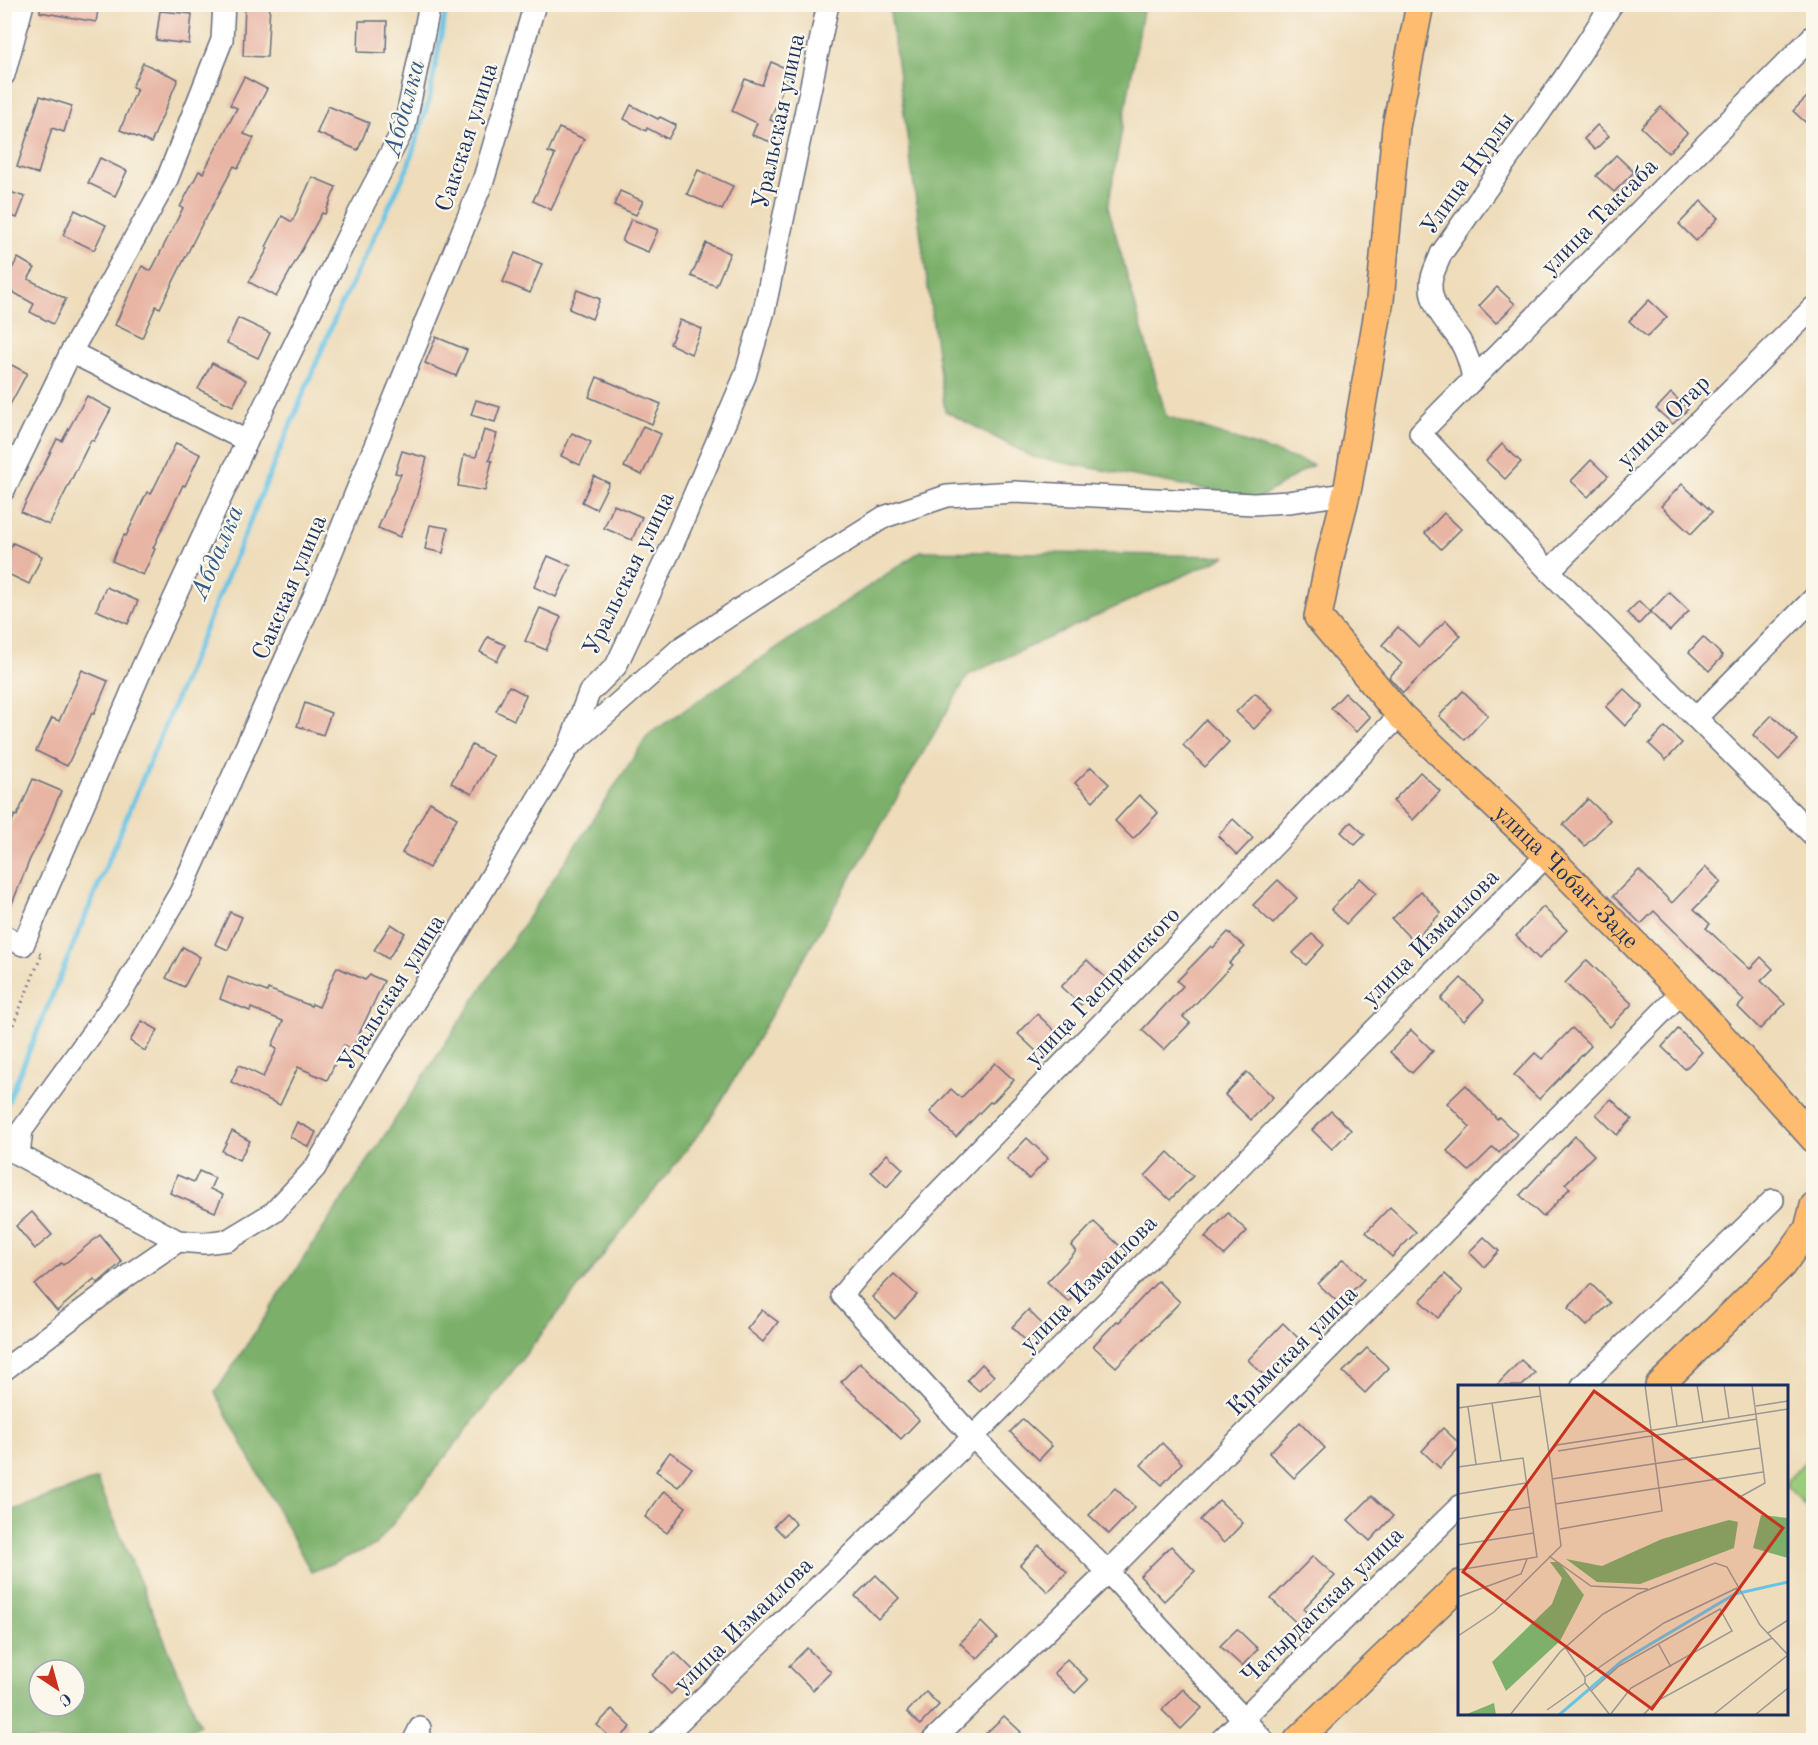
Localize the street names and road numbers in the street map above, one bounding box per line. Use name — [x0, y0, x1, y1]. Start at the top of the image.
street label: Уральская улица — [750, 31, 810, 211]
street label: Сакская улица — [433, 60, 503, 215]
street label: Улица Нурлы — [1418, 108, 1520, 240]
street label: улица Таксаба — [1537, 154, 1663, 280]
street label: улица Отар — [1613, 371, 1716, 474]
street label: Уральская улица — [580, 488, 680, 660]
street label: Сакская улица — [250, 512, 332, 664]
street label: улица Чобан-Заде — [1488, 801, 1642, 954]
street label: улица Измаилова — [1358, 865, 1505, 1012]
street label: улица Гаспринского — [1021, 903, 1186, 1072]
street label: Уральская улица — [335, 911, 450, 1075]
street label: улица Измаилова — [1016, 1211, 1163, 1358]
street label: Крымская улица — [1224, 1282, 1363, 1421]
street label: Чатырдагская улица — [1238, 1523, 1409, 1690]
street label: улица Измаилова — [670, 1553, 819, 1698]

